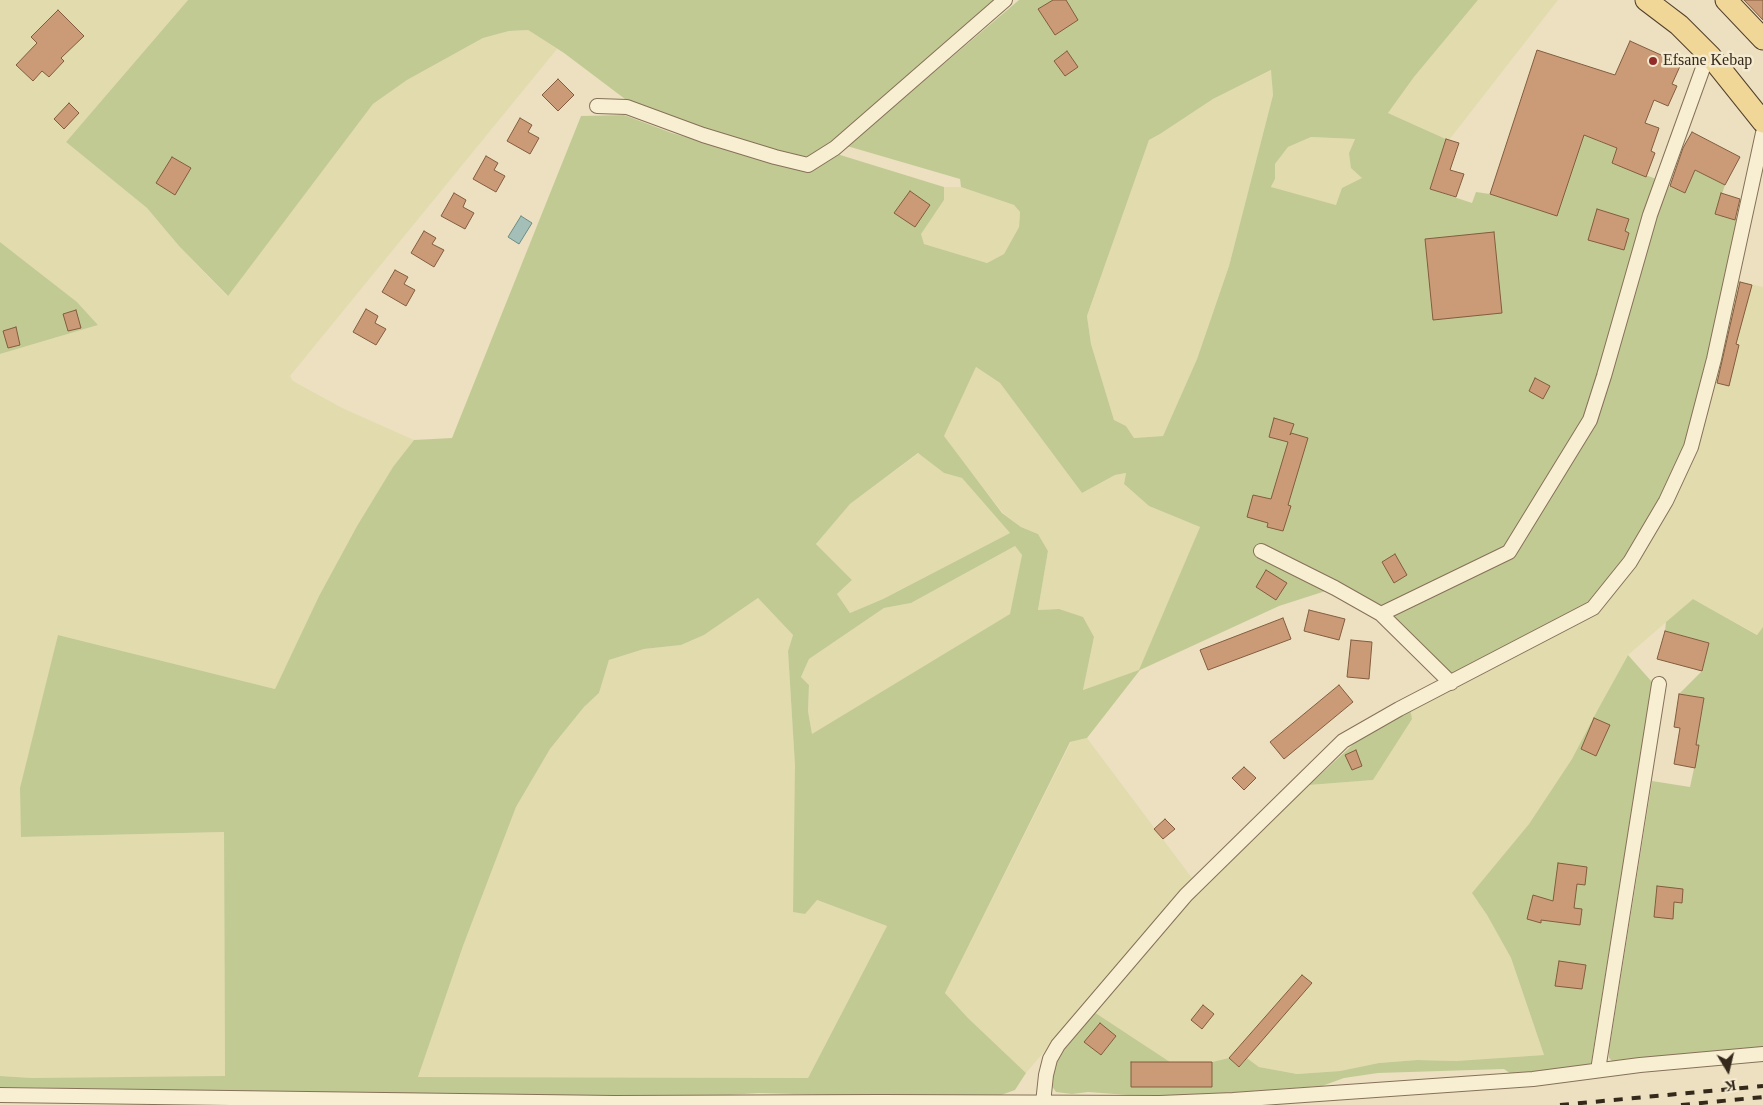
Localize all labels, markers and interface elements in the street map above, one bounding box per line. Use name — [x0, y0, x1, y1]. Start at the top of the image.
place label: Efsane Kebap — [1663, 51, 1752, 71]
marker: Efsane Kebap — [1647, 55, 1659, 67]
north arrow — [1703, 1045, 1753, 1095]
text: K — [1724, 1077, 1737, 1094]

